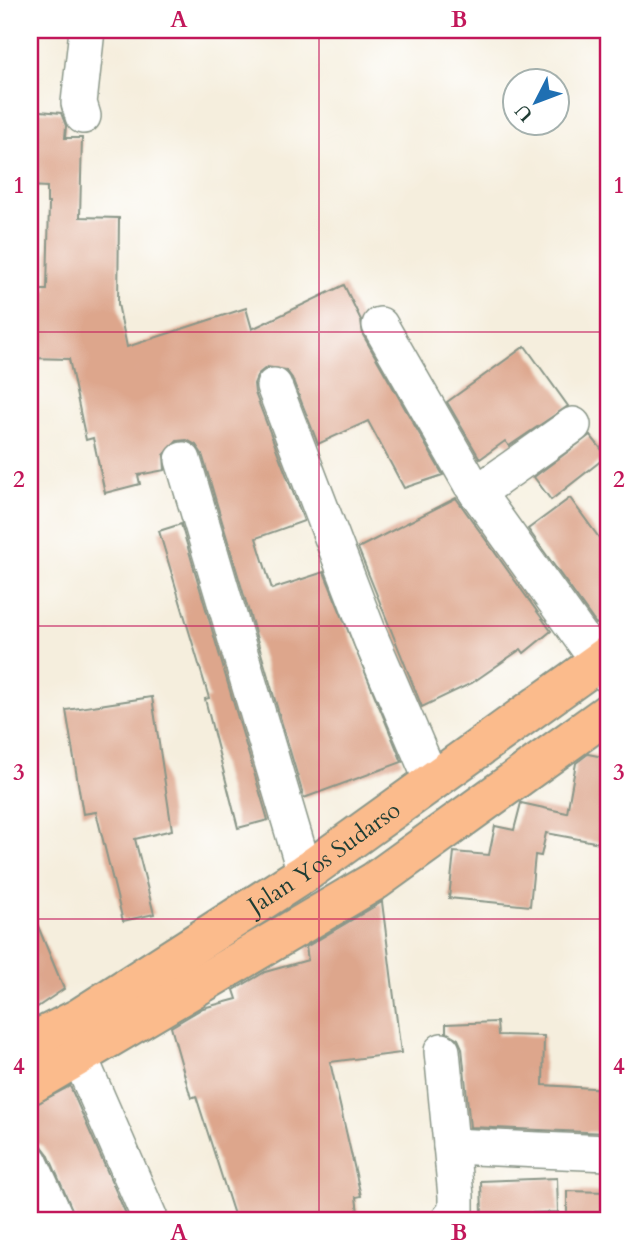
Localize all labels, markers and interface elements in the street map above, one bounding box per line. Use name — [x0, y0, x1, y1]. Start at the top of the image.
text: A — [170, 4, 188, 35]
text: B — [451, 4, 467, 35]
north arrow — [502, 66, 572, 136]
text: U — [509, 98, 539, 127]
text: 1 — [13, 170, 25, 201]
text: 1 — [613, 170, 625, 201]
text: 2 — [13, 464, 25, 495]
text: 2 — [613, 464, 625, 495]
text: 3 — [13, 757, 25, 788]
text: 3 — [613, 757, 625, 788]
street label: Jalan Yos Sudarso — [239, 794, 407, 924]
text: 4 — [13, 1051, 25, 1082]
text: 4 — [613, 1051, 625, 1082]
text: A — [170, 1217, 188, 1248]
text: B — [451, 1217, 467, 1248]

